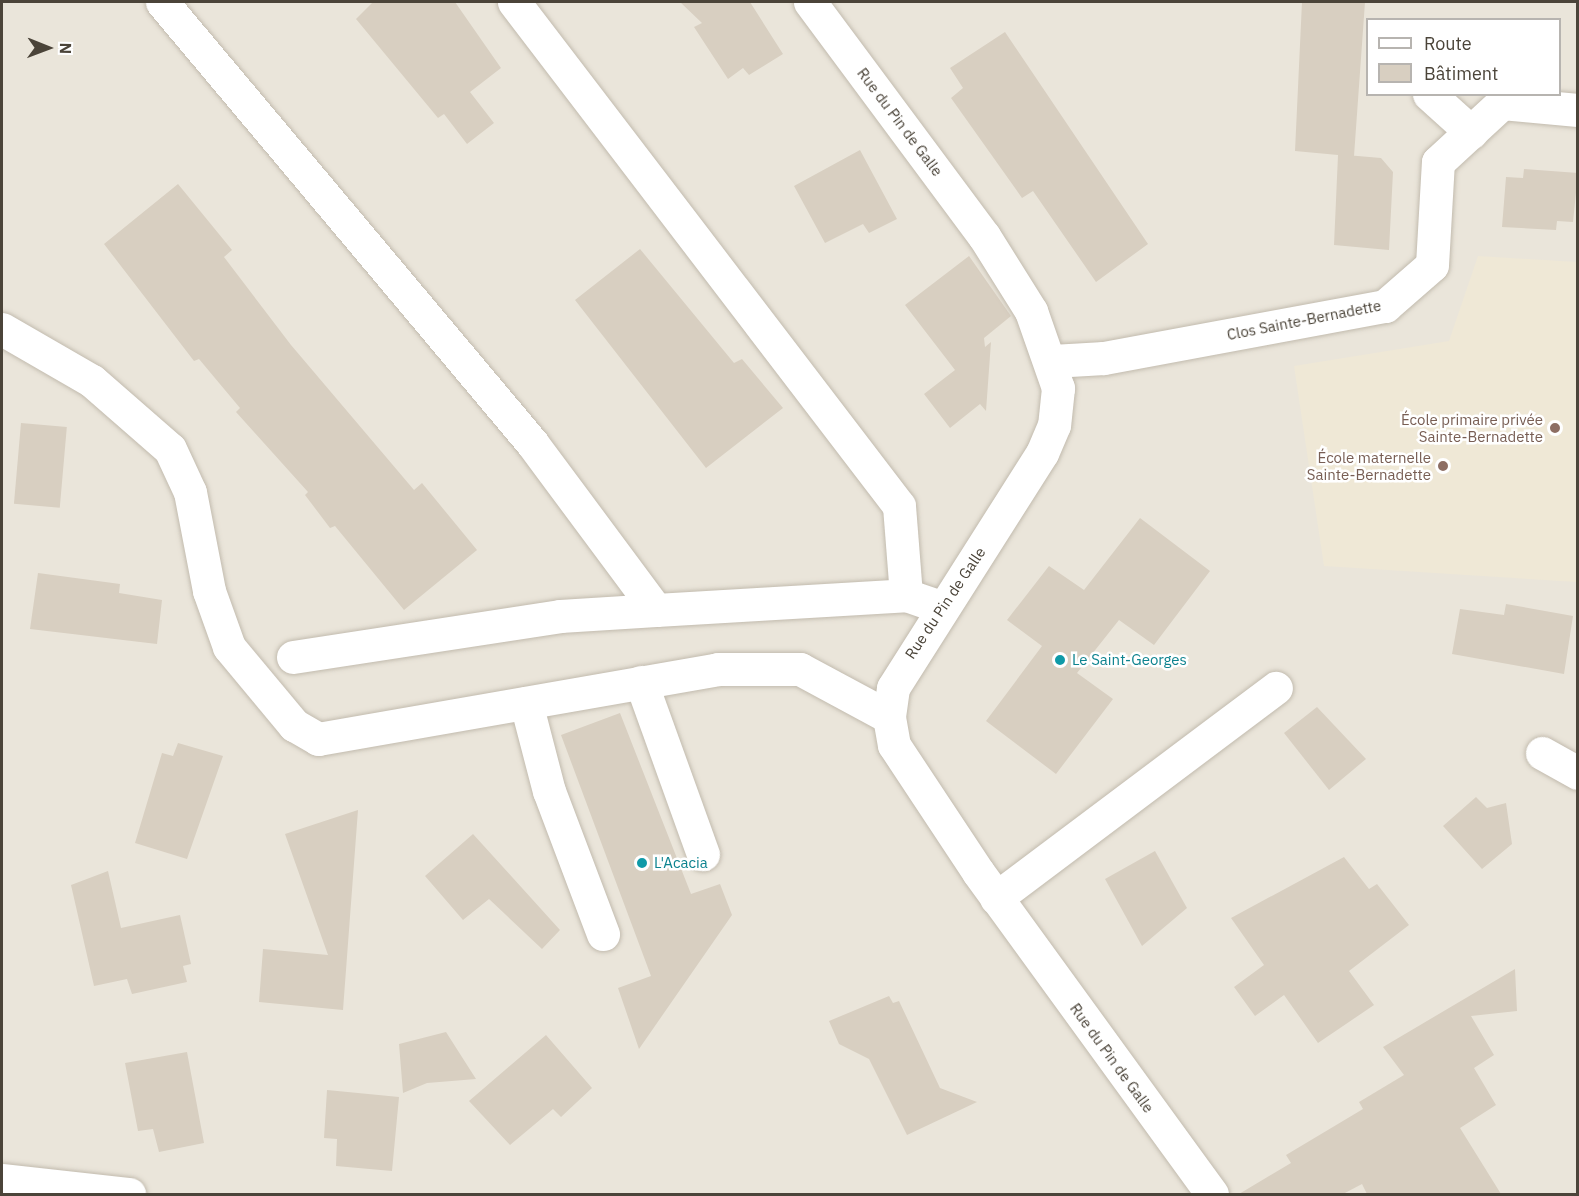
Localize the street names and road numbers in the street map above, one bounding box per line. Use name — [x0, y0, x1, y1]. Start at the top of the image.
street label: Rue du Pin de Galle — [853, 64, 947, 180]
street label: Clos Sainte-Bernadette — [1225, 296, 1383, 344]
street label: Rue du Pin de Galle — [901, 544, 989, 662]
street label: Rue du Pin de Galle — [1066, 1000, 1158, 1116]

